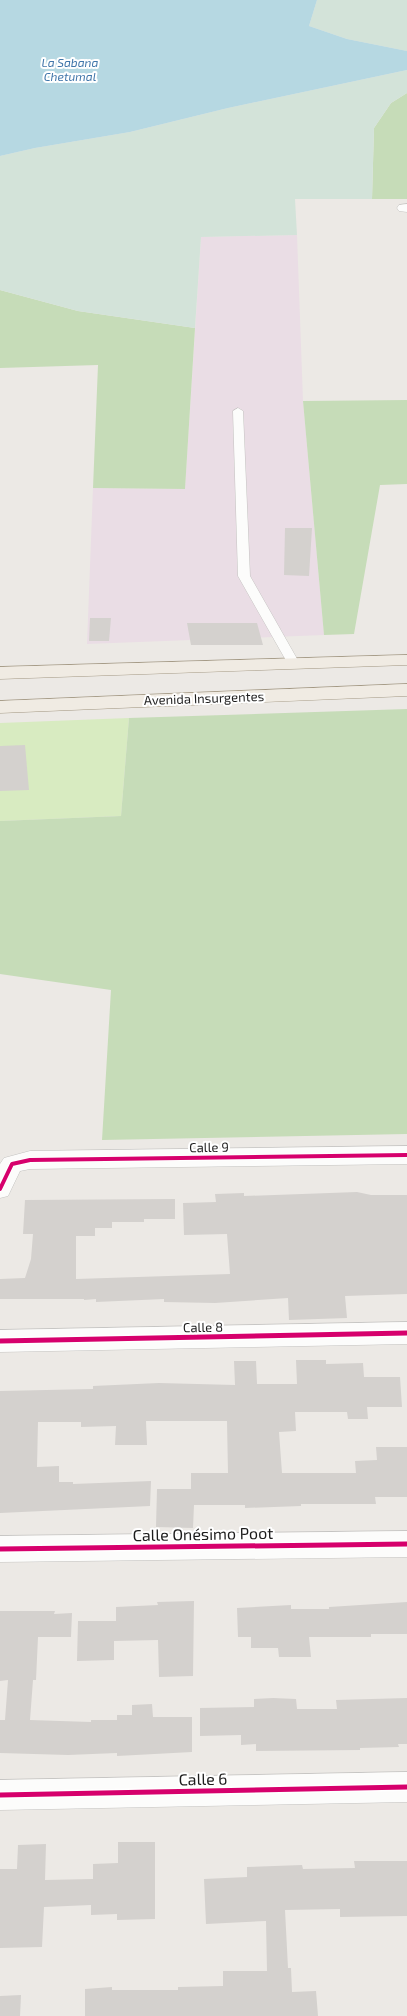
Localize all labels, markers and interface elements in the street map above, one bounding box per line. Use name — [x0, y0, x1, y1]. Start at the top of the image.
water label: La Sabana Chetumal — [42, 55, 99, 83]
street label: Avenida Insurgentes — [144, 688, 264, 708]
street label: Calle 9 — [189, 1139, 229, 1155]
street label: Calle 8 — [183, 1319, 223, 1335]
street label: Calle Onésimo Poot — [133, 1523, 273, 1544]
street label: Calle 6 — [178, 1769, 228, 1788]

